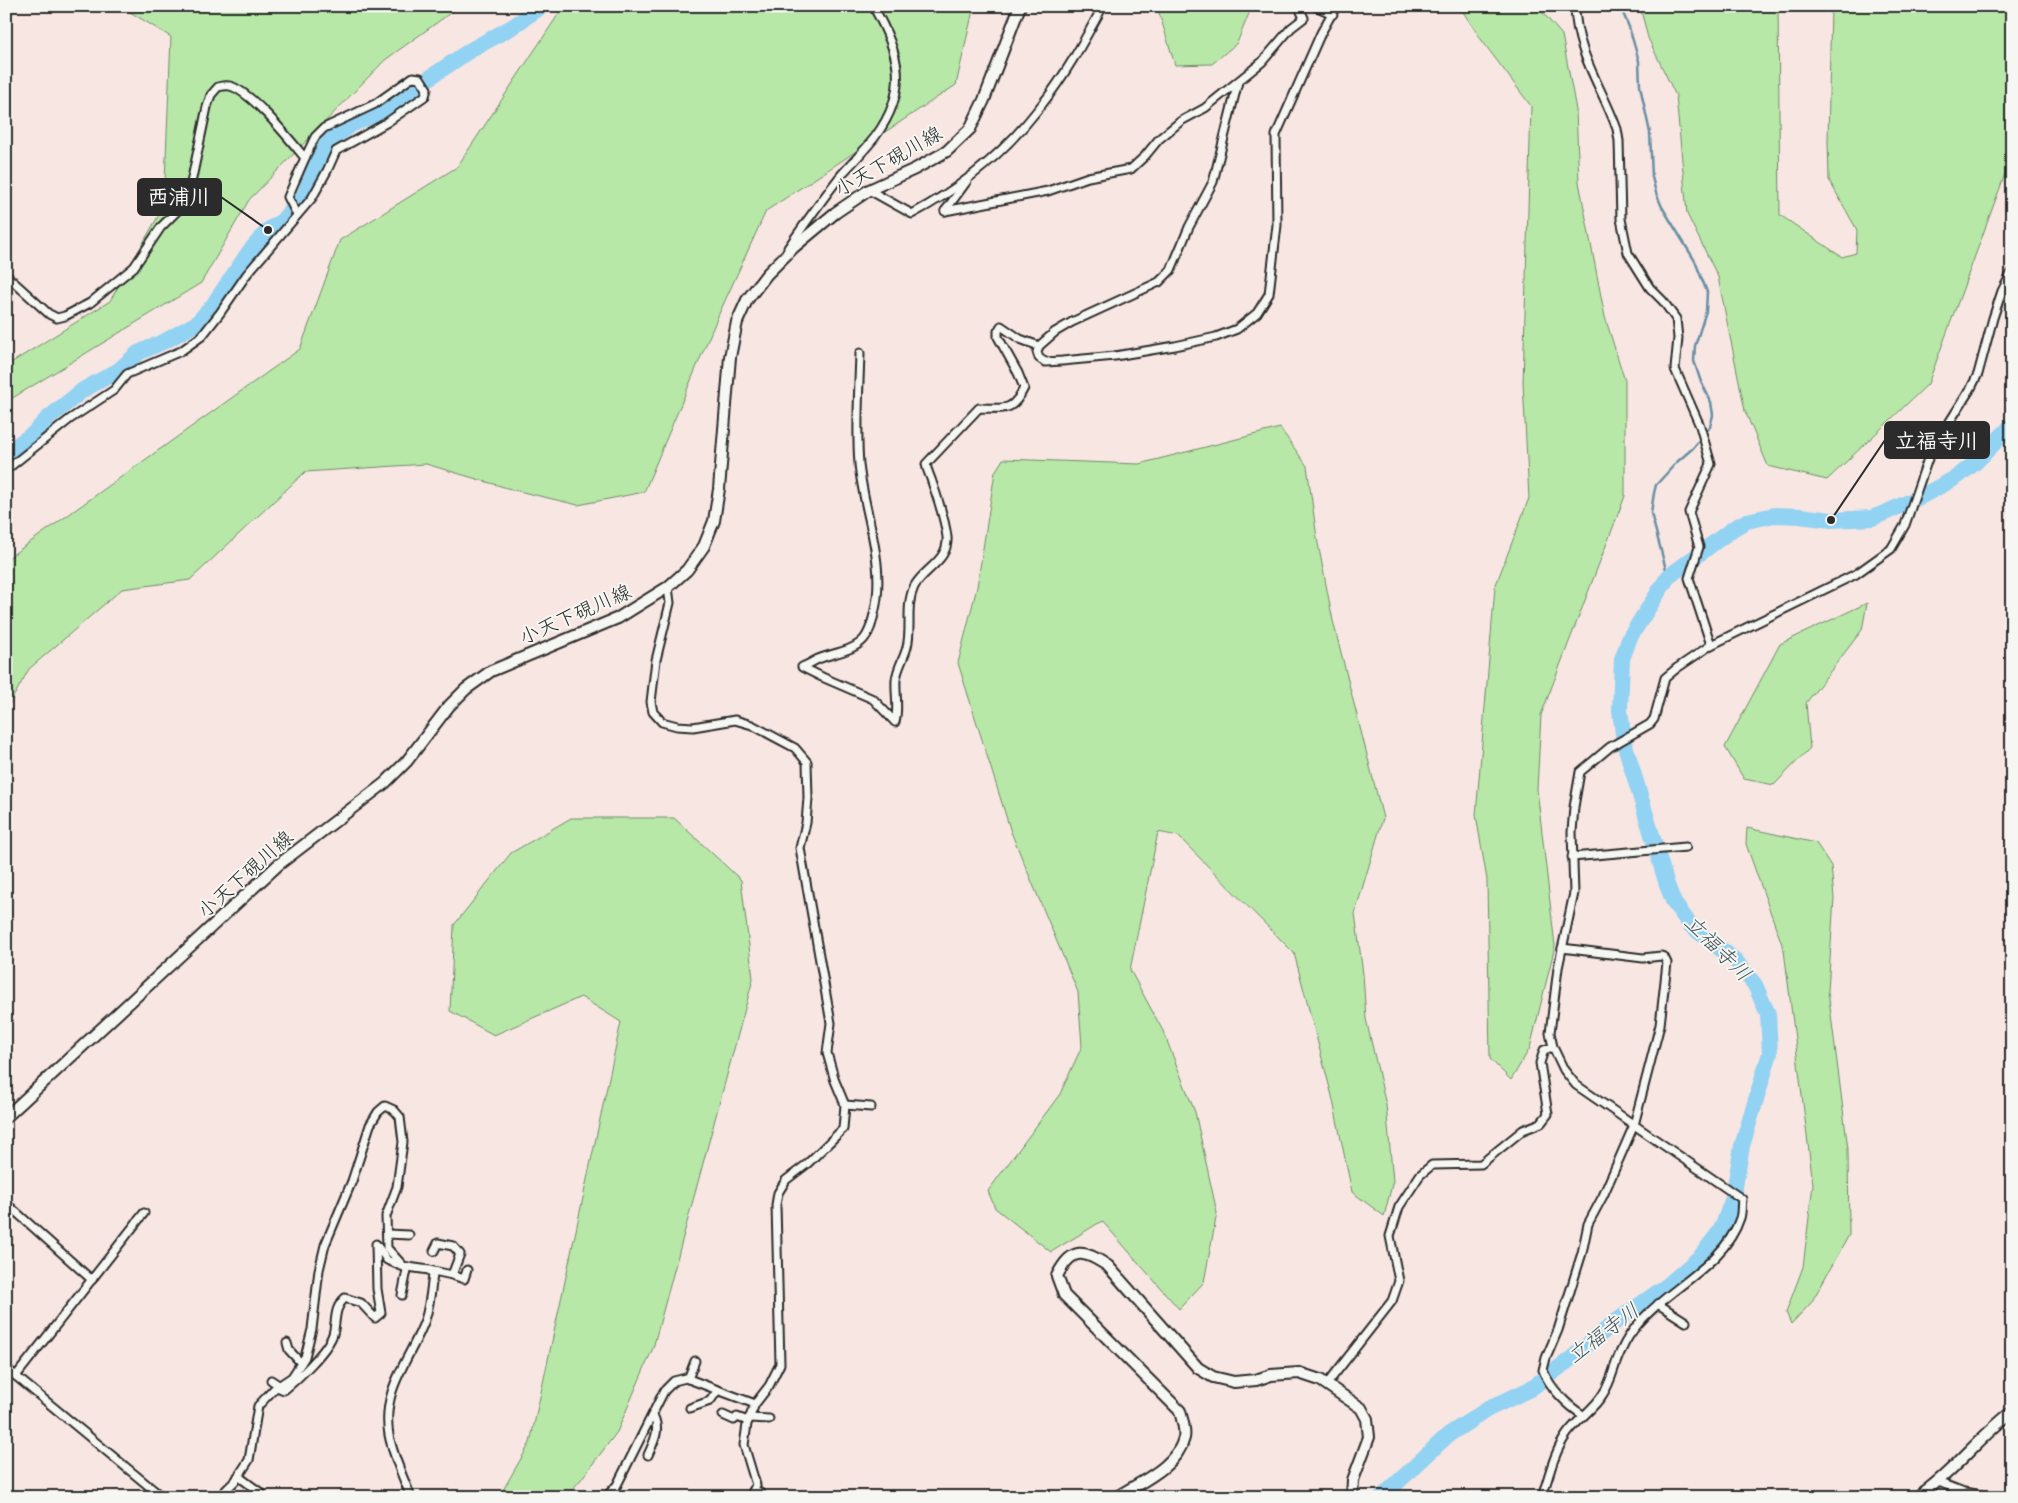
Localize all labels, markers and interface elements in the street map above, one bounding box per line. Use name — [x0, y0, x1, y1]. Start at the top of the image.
street label: 小天下硯川線 — [830, 121, 946, 202]
callout: 西浦川 — [138, 179, 221, 215]
text: 西浦川 — [148, 184, 211, 210]
callout: 立福寺川 — [1885, 422, 1989, 458]
text: 立福寺川 — [1895, 428, 1979, 454]
street label: 小天下硯川線 — [515, 579, 635, 650]
street label: 小天下硯川線 — [192, 825, 298, 924]
water label: 立福寺川 — [1679, 909, 1757, 987]
water label: 立福寺川 — [1562, 1297, 1644, 1369]

